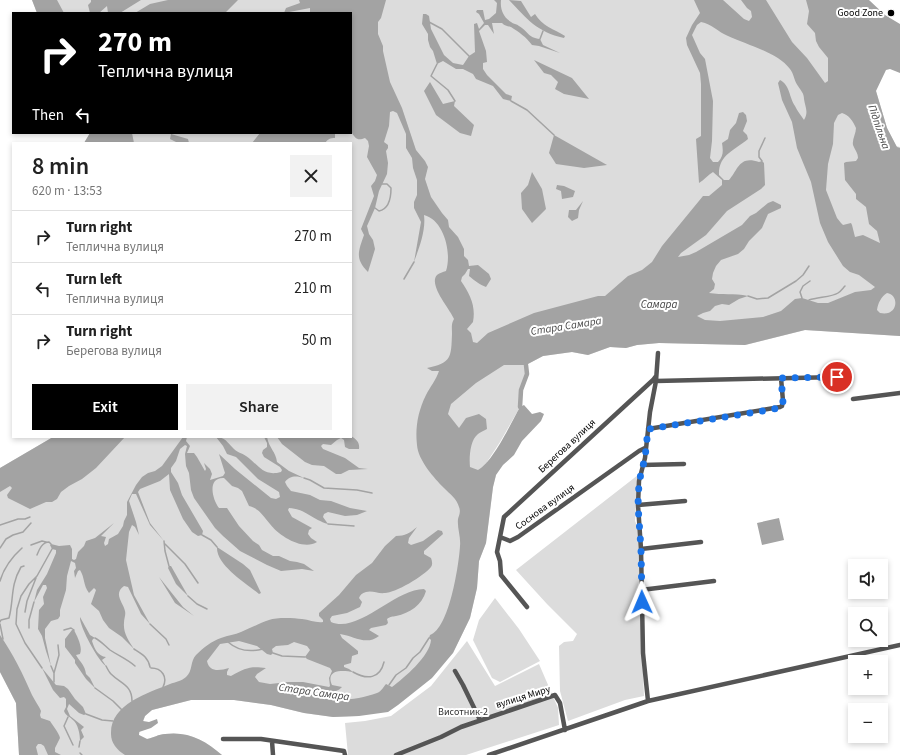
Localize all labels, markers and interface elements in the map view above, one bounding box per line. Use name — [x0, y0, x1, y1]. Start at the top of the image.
place label: Good Zone — [837, 6, 883, 20]
marker: Good Zone — [886, 8, 896, 18]
text: 270 m — [98, 22, 172, 62]
icon: right — [32, 28, 84, 80]
text: Теплична вулиця — [98, 59, 233, 84]
water label: Підпільна — [864, 103, 894, 151]
icon: left — [72, 104, 94, 126]
text: Then — [32, 105, 64, 126]
text: 8 min — [32, 149, 89, 184]
button: close — [290, 155, 332, 197]
text: 620 m · 13:53 — [32, 182, 102, 200]
text: Turn right — [66, 217, 132, 238]
icon: right — [32, 226, 54, 248]
text: 270 m — [294, 226, 332, 247]
text: Теплична вулиця — [66, 238, 164, 256]
text: Turn left — [66, 269, 122, 290]
icon: left — [32, 278, 54, 300]
text: 210 m — [294, 278, 332, 299]
text: Теплична вулиця — [66, 290, 164, 308]
water label: Самара — [641, 297, 677, 312]
water label: Стара Самара — [530, 313, 603, 339]
text: Turn right — [66, 321, 132, 342]
icon: right — [32, 330, 54, 352]
text: 50 m — [302, 330, 332, 351]
text: Берегова вулиця — [66, 342, 162, 360]
pin — [820, 360, 854, 394]
icon: arrive — [826, 366, 848, 388]
button: Exit — [32, 384, 178, 430]
button: Share — [186, 384, 332, 430]
street label: Берегова вулиця — [535, 416, 599, 476]
street label: Соснова вулиця — [512, 481, 578, 533]
map controls — [848, 559, 888, 743]
button: sound — [848, 559, 888, 599]
position arrow — [621, 581, 663, 623]
button: search — [848, 607, 888, 647]
button: + — [848, 655, 888, 695]
water label: Стара Самара — [278, 680, 351, 704]
street label: вулиця Миру — [494, 682, 552, 712]
button: − — [848, 703, 888, 743]
park label: Висотник-2 — [438, 705, 488, 719]

